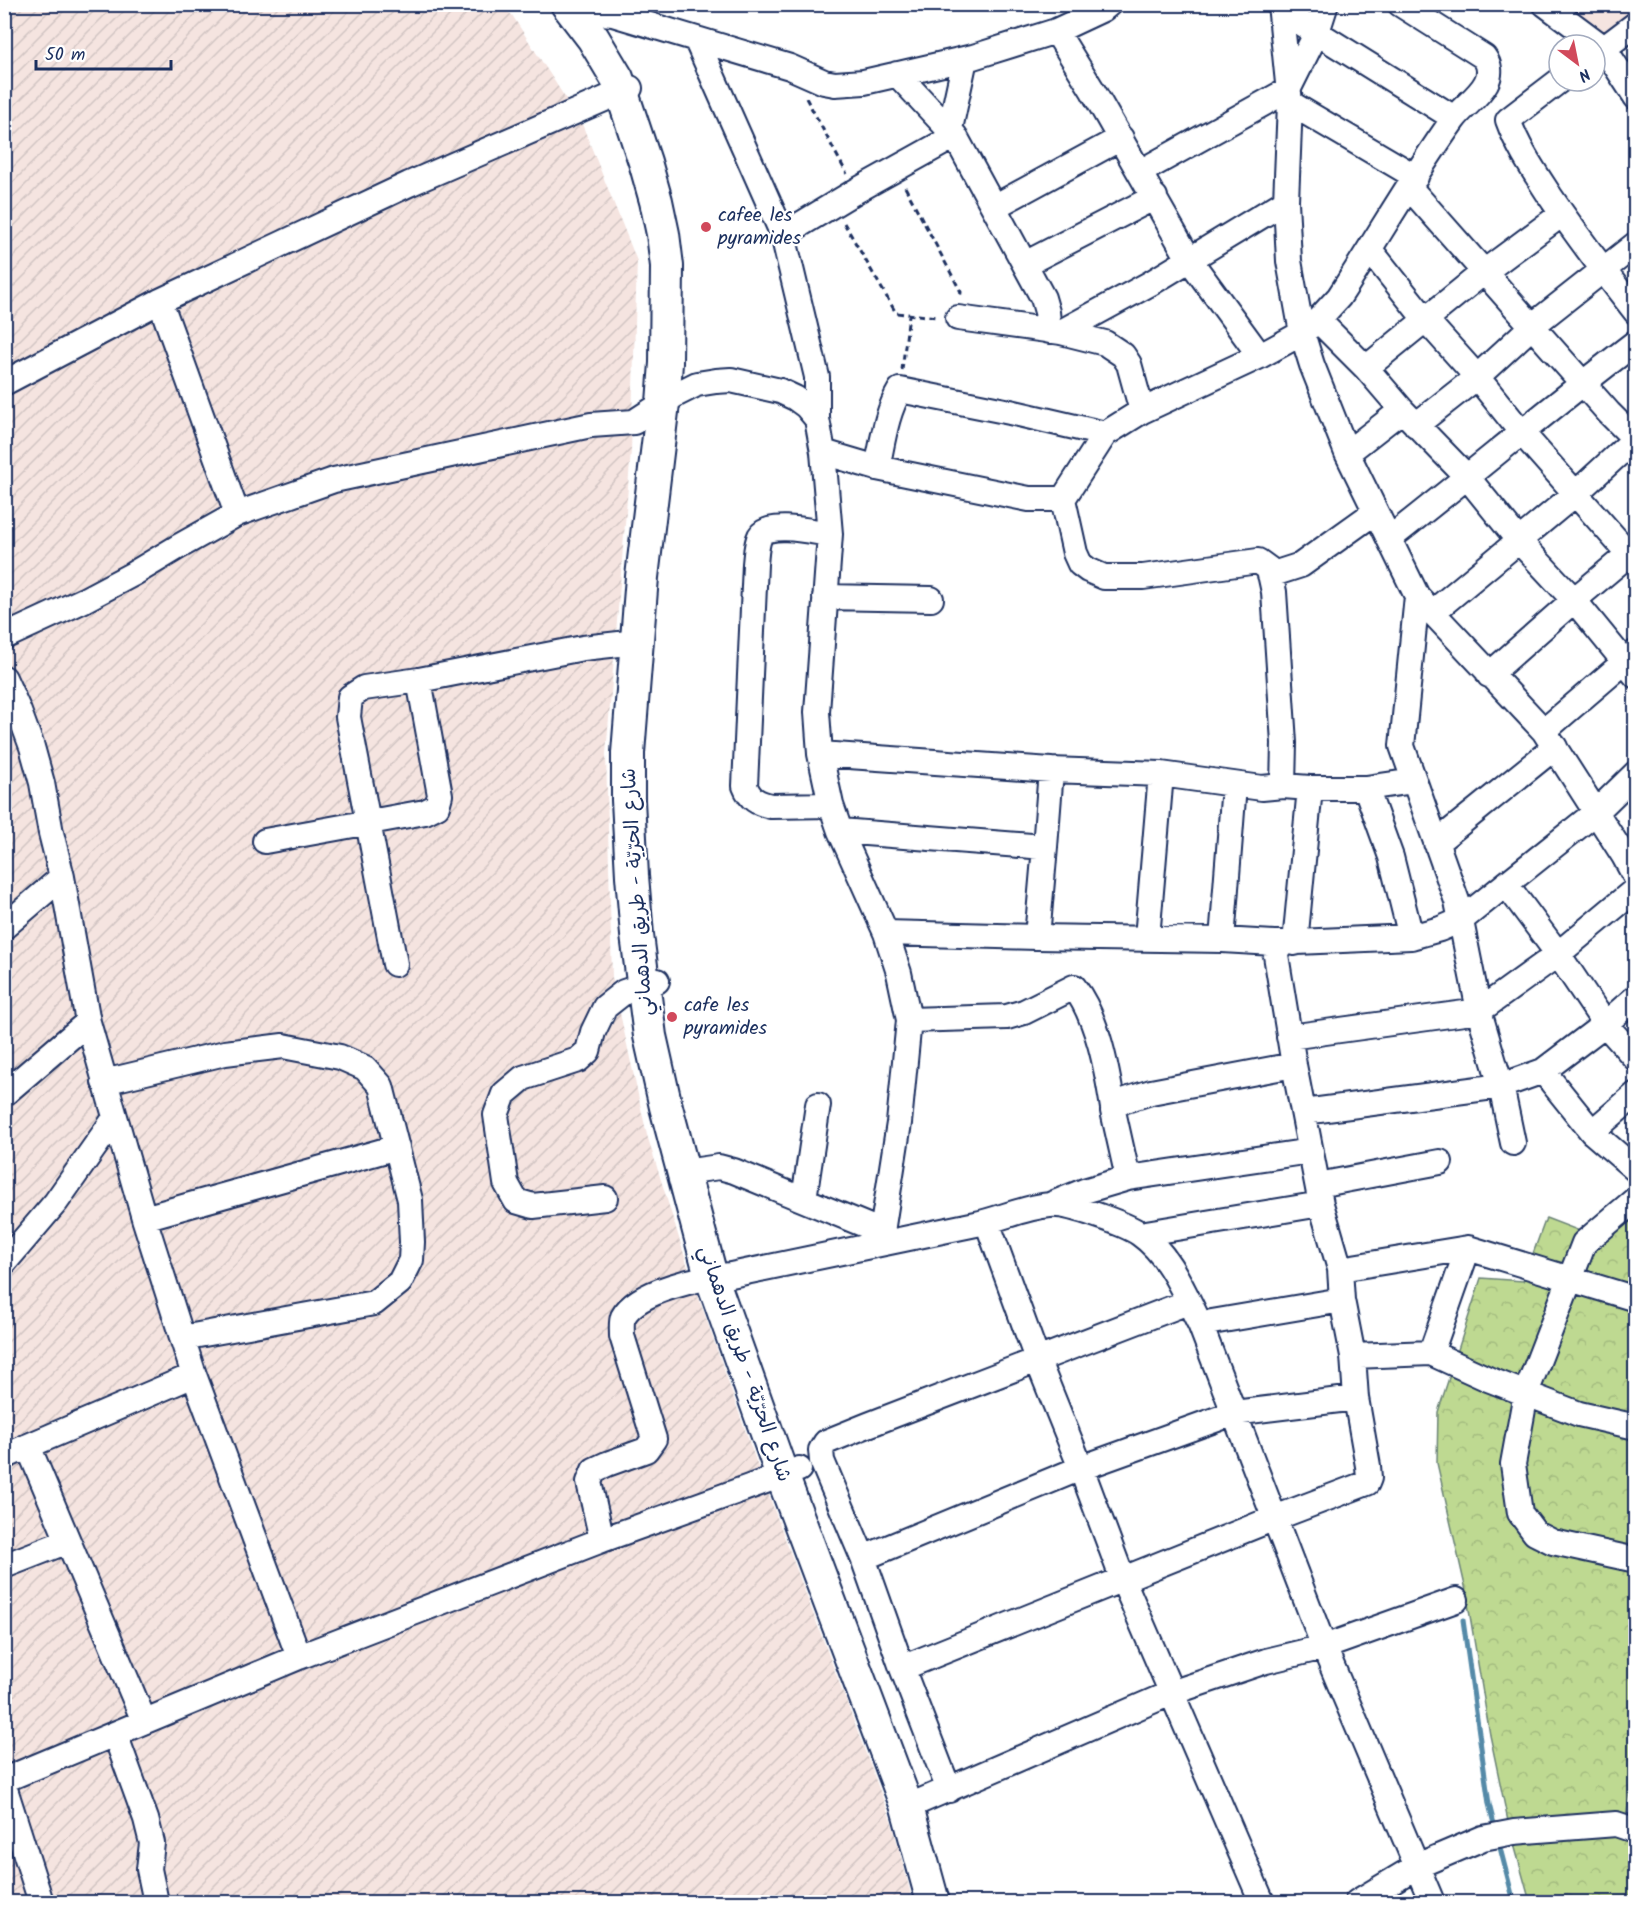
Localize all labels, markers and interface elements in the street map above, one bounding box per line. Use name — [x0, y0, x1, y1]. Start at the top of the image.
scale bar — [36, 33, 171, 71]
north arrow — [1547, 33, 1607, 93]
text: 50 m — [45, 41, 85, 70]
text: N — [1573, 61, 1595, 88]
place label: cafee les pyramides — [717, 200, 802, 255]
marker: cafee les pyramides — [699, 220, 713, 234]
street label: شارع الحرّيّة - طريق الدهماني — [613, 767, 663, 1017]
place label: cafe les pyramides — [683, 990, 768, 1045]
marker: cafe les pyramides — [665, 1010, 679, 1024]
street label: شارع الحرّيّة - طريق الدهماني — [688, 1241, 800, 1487]

